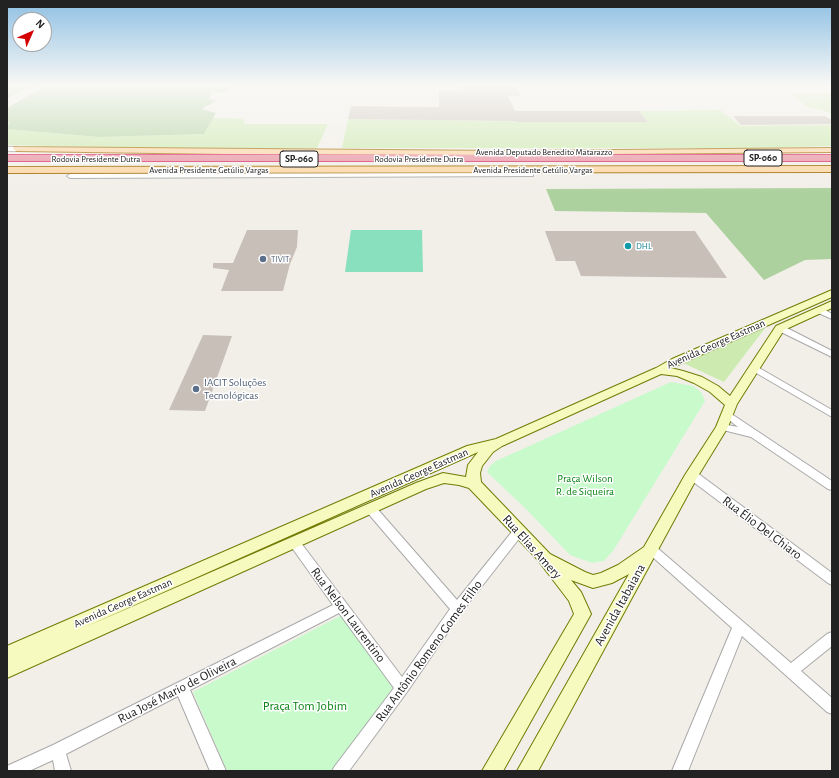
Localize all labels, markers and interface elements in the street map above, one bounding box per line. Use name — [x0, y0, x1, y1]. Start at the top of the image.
north arrow — [12, 12, 52, 52]
text: N — [34, 17, 47, 30]
street label: Avenida Deputado Benedito Matarazzo — [476, 147, 612, 157]
road number: SP-060 — [744, 150, 782, 166]
road number: SP-060 — [280, 151, 318, 167]
street label: Rodovia Presidente Dutra — [52, 154, 140, 164]
street label: Rodovia Presidente Dutra — [375, 154, 463, 164]
street label: Avenida Presidente Getúlio Vargas — [149, 165, 269, 175]
street label: Avenida Presidente Getúlio Vargas — [473, 165, 593, 175]
marker: DHL — [623, 241, 633, 251]
place label: DHL — [636, 241, 652, 251]
marker: TIVIT — [258, 254, 268, 264]
place label: TIVIT — [271, 254, 289, 264]
street label: Avenida George Eastman — [665, 316, 767, 372]
place label: IACIT Soluções Tecnológicas — [204, 376, 266, 402]
marker: IACIT Soluções Tecnológicas — [191, 384, 201, 394]
street label: Avenida George Eastman — [368, 445, 470, 501]
park label: Praça Wilson R. de Siqueira — [556, 472, 614, 498]
street label: Rua Élio Del Chiaro — [719, 493, 805, 563]
street label: Rua Elias Amery — [499, 512, 565, 582]
street label: Avenida Itabaiana — [591, 561, 649, 649]
street label: Rua Nelson Laurentino — [307, 565, 389, 665]
street label: Avenida George Eastman — [72, 575, 174, 631]
street label: Rua Antônio Romeno Gomes Filho — [372, 577, 486, 725]
street label: Rua José Mario de Oliveira — [115, 653, 239, 727]
park label: Praça Tom Jobim — [263, 698, 347, 714]

